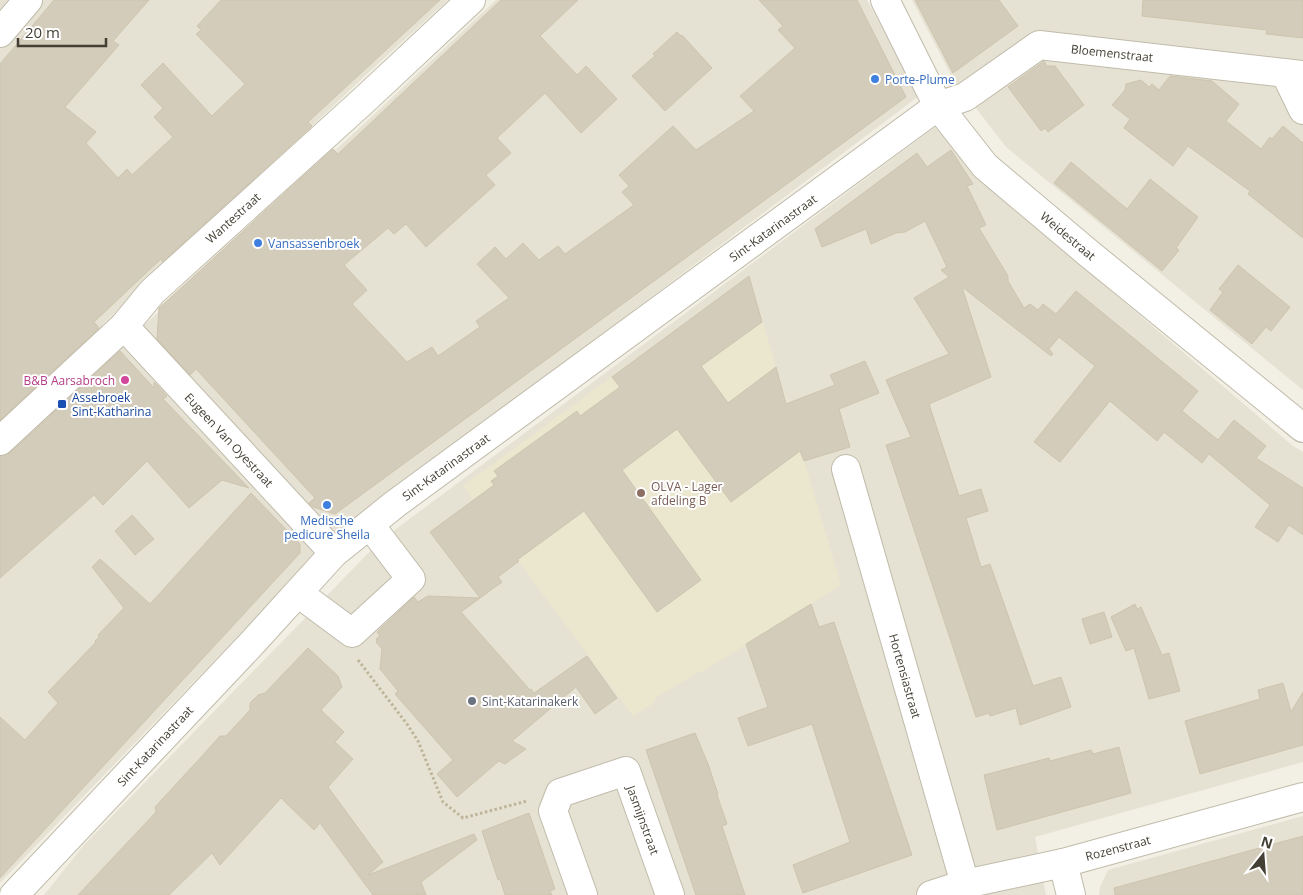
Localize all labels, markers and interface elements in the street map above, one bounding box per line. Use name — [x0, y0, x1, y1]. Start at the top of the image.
scale bar — [18, 15, 105, 47]
text: 20 m — [25, 22, 60, 42]
street label: Bloemenstraat — [1070, 40, 1154, 66]
place label: Porte-Plume — [885, 71, 955, 88]
marker: Porte-Plume — [869, 73, 881, 85]
street label: Wantestraat — [202, 189, 264, 247]
street label: Sint-Katarinastraat — [726, 190, 820, 266]
street label: Weidestraat — [1037, 208, 1099, 264]
place label: Vansassenbroek — [268, 235, 360, 252]
marker: Vansassenbroek — [252, 237, 264, 249]
place label: B&B Aarsabroch — [24, 372, 115, 389]
marker: B&B Aarsabroch — [119, 374, 131, 386]
place label: Assebroek Sint-Katharina — [72, 389, 151, 420]
street label: Eugeen Van Oyestraat — [181, 389, 277, 491]
marker: Assebroek Sint-Katharina — [56, 398, 68, 410]
street label: Sint-Katarinastraat — [399, 429, 493, 505]
place label: OLVA - Lager afdeling B — [651, 478, 723, 509]
marker: OLVA - Lager afdeling B — [635, 487, 647, 499]
marker: Medische pedicure Sheila — [321, 499, 333, 511]
place label: Medische pedicure Sheila — [284, 512, 370, 543]
street label: Hortensiastraat — [885, 632, 925, 720]
place label: Sint-Katarinakerk — [482, 693, 579, 710]
marker: Sint-Katarinakerk — [466, 695, 478, 707]
street label: Sint-Katarinastraat — [113, 702, 197, 790]
street label: Jasmijnstraat — [622, 782, 663, 857]
north arrow — [1238, 830, 1288, 880]
street label: Rozenstraat — [1084, 831, 1152, 865]
text: N — [1259, 831, 1275, 853]

